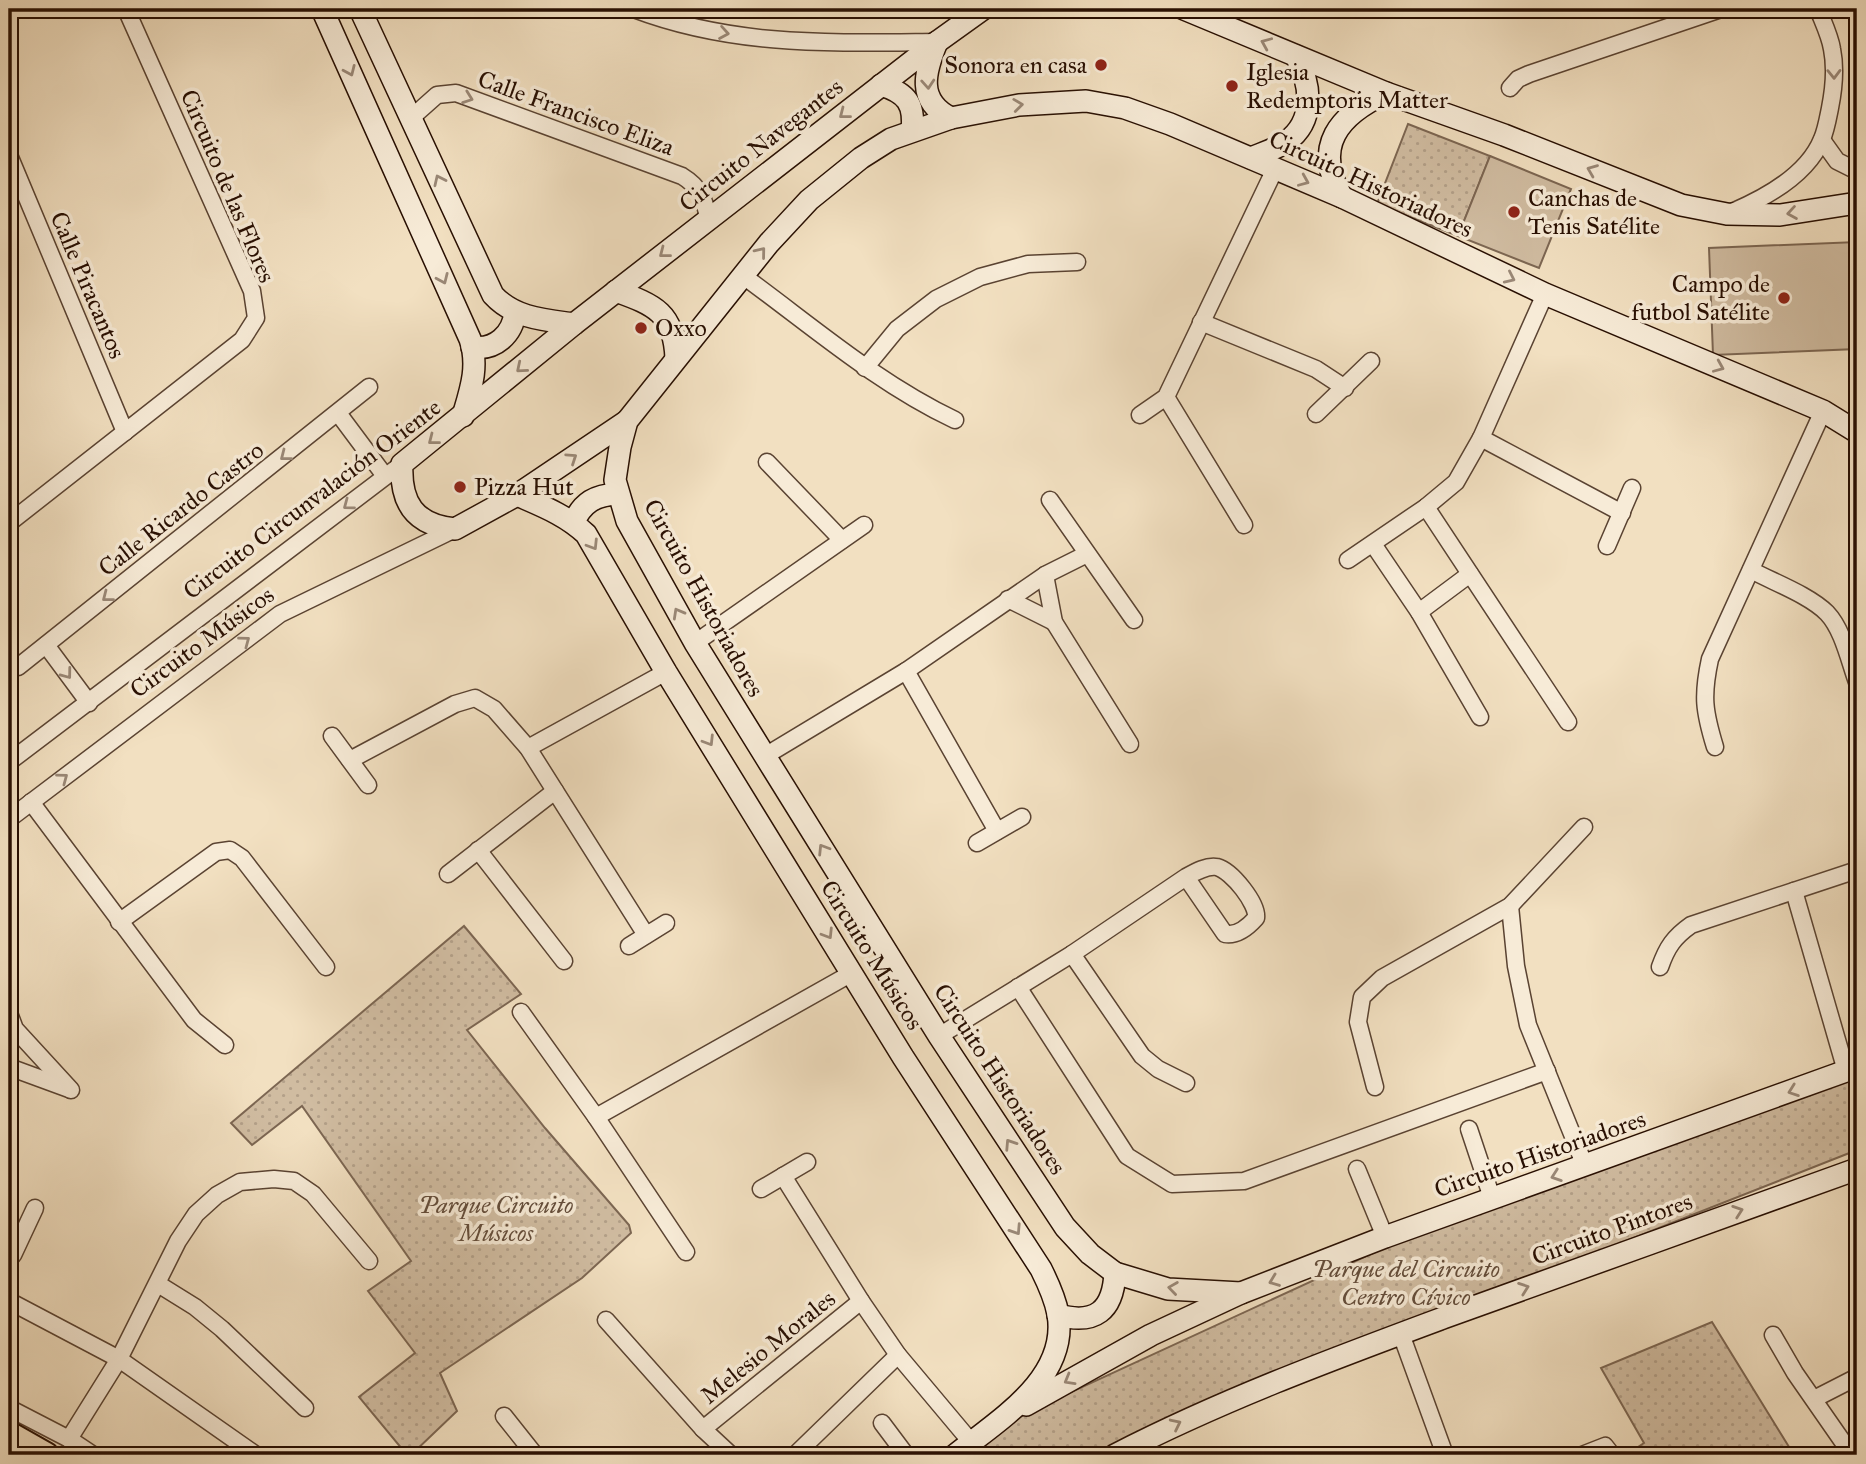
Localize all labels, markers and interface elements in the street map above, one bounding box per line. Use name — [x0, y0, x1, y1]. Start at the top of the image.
one-way arrow — [718, 25, 730, 40]
one-way arrow — [1261, 38, 1273, 52]
place label: Sonora en casa — [944, 50, 1088, 80]
marker: Sonora en casa — [1093, 57, 1109, 73]
place label: Iglesia Redemptoris Matter — [1246, 57, 1448, 115]
one-way arrow — [342, 64, 356, 76]
street label: Calle Francisco Eliza — [474, 64, 679, 163]
one-way arrow — [1826, 69, 1842, 80]
street label: Circuito Navegantes — [673, 72, 849, 218]
marker: Iglesia Redemptoris Matter — [1224, 78, 1240, 94]
one-way arrow — [920, 79, 935, 90]
street label: Circuito de las Flores — [174, 85, 282, 287]
one-way arrow — [461, 89, 473, 103]
one-way arrow — [1013, 98, 1024, 113]
one-way arrow — [839, 105, 852, 118]
street label: Circuito Historiadores — [1264, 124, 1478, 244]
one-way arrow — [1587, 165, 1599, 179]
one-way arrow — [1297, 173, 1310, 187]
one-way arrow — [433, 175, 447, 187]
place label: Canchas de Tenis Satélite — [1528, 183, 1660, 241]
marker: Canchas de Tenis Satélite — [1506, 204, 1522, 220]
one-way arrow — [1786, 205, 1798, 220]
street label: Calle Piracantos — [44, 207, 132, 363]
one-way arrow — [660, 245, 672, 258]
one-way arrow — [753, 248, 765, 261]
one-way arrow — [1503, 269, 1515, 283]
place label: Campo de futbol Satélite — [1631, 269, 1770, 327]
one-way arrow — [435, 272, 449, 284]
marker: Campo de futbol Satélite — [1776, 290, 1792, 306]
place label: Oxxo — [655, 313, 707, 343]
marker: Oxxo — [633, 320, 649, 336]
one-way arrow — [1713, 359, 1725, 373]
one-way arrow — [516, 360, 529, 372]
street label: Circuito Circunvalación Oriente — [177, 392, 447, 606]
one-way arrow — [428, 431, 440, 444]
street label: Calle Ricardo Castro — [92, 435, 270, 583]
one-way arrow — [280, 448, 293, 460]
one-way arrow — [564, 454, 577, 466]
place label: Pizza Hut — [474, 472, 574, 502]
marker: Pizza Hut — [452, 479, 468, 495]
street label: Circuito Historiadores — [637, 494, 771, 702]
one-way arrow — [343, 496, 355, 509]
one-way arrow — [584, 537, 597, 550]
street label: Circuito Músicos — [124, 580, 280, 704]
one-way arrow — [102, 589, 114, 602]
one-way arrow — [673, 608, 686, 620]
one-way arrow — [237, 636, 250, 649]
one-way arrow — [59, 666, 72, 679]
one-way arrow — [700, 733, 713, 746]
one-way arrow — [56, 773, 68, 786]
one-way arrow — [818, 843, 831, 856]
street label: Circuito Músicos — [814, 875, 930, 1035]
one-way arrow — [820, 927, 833, 940]
street label: Circuito Historiadores — [927, 978, 1073, 1180]
one-way arrow — [1788, 1082, 1800, 1096]
street label: Circuito Historiadores — [1430, 1104, 1650, 1204]
one-way arrow — [1006, 1139, 1019, 1152]
one-way arrow — [1550, 1168, 1563, 1182]
street label: Circuito Pintores — [1528, 1186, 1696, 1272]
park label: Parque Circuito Músicos — [419, 1190, 573, 1248]
one-way arrow — [1732, 1205, 1744, 1219]
one-way arrow — [1008, 1222, 1021, 1235]
park label: Parque del Circuito Centro Cívico — [1312, 1254, 1500, 1312]
one-way arrow — [1268, 1272, 1280, 1286]
one-way arrow — [1167, 1281, 1179, 1296]
one-way arrow — [1518, 1283, 1530, 1297]
street label: Melesio Morales — [695, 1284, 841, 1410]
one-way arrow — [1064, 1371, 1077, 1384]
one-way arrow — [1169, 1418, 1181, 1432]

